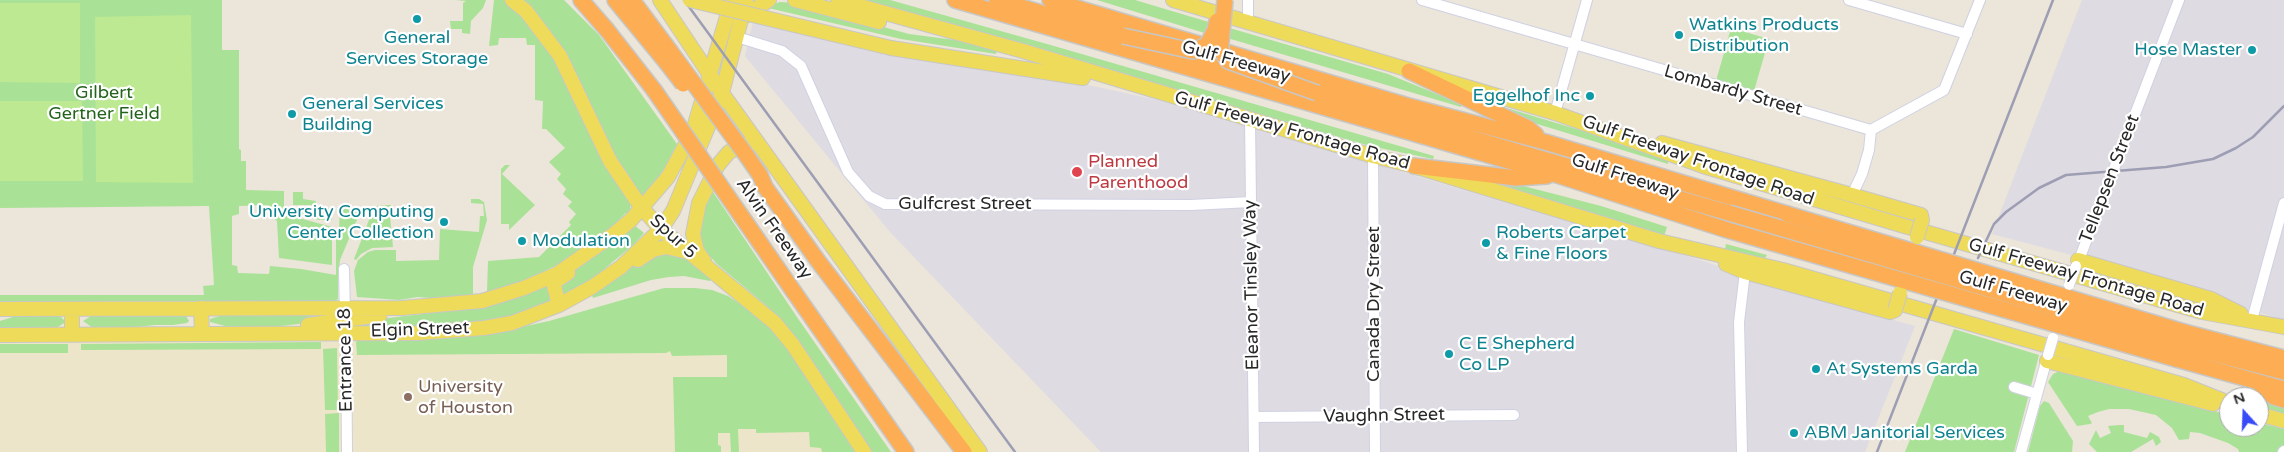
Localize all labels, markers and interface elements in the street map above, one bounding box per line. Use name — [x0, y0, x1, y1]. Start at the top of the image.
marker: General Services Storage — [411, 13, 423, 25]
place label: Watkins Products Distribution — [1689, 14, 1839, 56]
place label: General Services Storage — [346, 27, 488, 70]
marker: Watkins Products Distribution — [1673, 29, 1685, 41]
street label: Gulf Freeway — [1179, 36, 1293, 88]
place label: Hose Master — [2134, 39, 2242, 61]
marker: Hose Master — [2246, 44, 2258, 56]
street label: Lombardy Street — [1661, 61, 1805, 121]
park label: Gilbert Gertner Field — [48, 82, 160, 125]
place label: Eggelhof Inc — [1473, 85, 1580, 107]
street label: Gulf Freeway Frontage Road — [1172, 87, 1412, 175]
marker: Eggelhof Inc — [1584, 90, 1596, 102]
place label: General Services Building — [302, 93, 444, 136]
marker: General Services Building — [286, 108, 298, 120]
street label: Gulf Freeway Frontage Road — [1579, 111, 1817, 211]
street label: Tellepsen Street — [2075, 111, 2145, 247]
street label: Gulf Freeway — [1569, 149, 1681, 205]
place label: Planned Parenthood — [1088, 151, 1188, 193]
marker: Planned Parenthood — [1070, 165, 1084, 179]
street label: Alvin Freeway — [731, 174, 817, 284]
street label: Gulfcrest Street — [898, 193, 1032, 215]
street label: Eleanor Tinsley Way — [1240, 200, 1264, 370]
place label: University Computing Center Collection — [249, 201, 434, 243]
street label: Spur 5 — [645, 210, 701, 264]
marker: University Computing Center Collection — [438, 216, 450, 228]
place label: Roberts Carpet & Fine Floors — [1496, 222, 1626, 264]
street label: Canada Dry Street — [1363, 226, 1385, 382]
place label: Modulation — [532, 230, 630, 252]
street label: Gulf Freeway Frontage Road — [1966, 234, 2206, 322]
marker: Modulation — [516, 235, 528, 247]
marker: Roberts Carpet & Fine Floors — [1480, 237, 1492, 249]
street label: Gulf Freeway — [1956, 266, 2070, 318]
street label: Entrance 18 — [334, 308, 358, 412]
street label: Elgin Street — [370, 317, 470, 343]
place label: C E Shepherd Co LP — [1459, 333, 1575, 376]
marker: C E Shepherd Co LP — [1443, 348, 1455, 360]
place label: At Systems Garda — [1826, 358, 1978, 380]
marker: At Systems Garda — [1810, 363, 1822, 375]
place label: University of Houston — [418, 376, 513, 418]
north arrow — [2219, 387, 2269, 437]
text: N — [2231, 388, 2247, 408]
marker: University of Houston — [402, 391, 414, 403]
street label: Vaughn Street — [1323, 404, 1445, 428]
place label: ABM Janitorial Services — [1804, 422, 2005, 444]
marker: ABM Janitorial Services — [1788, 427, 1800, 439]

